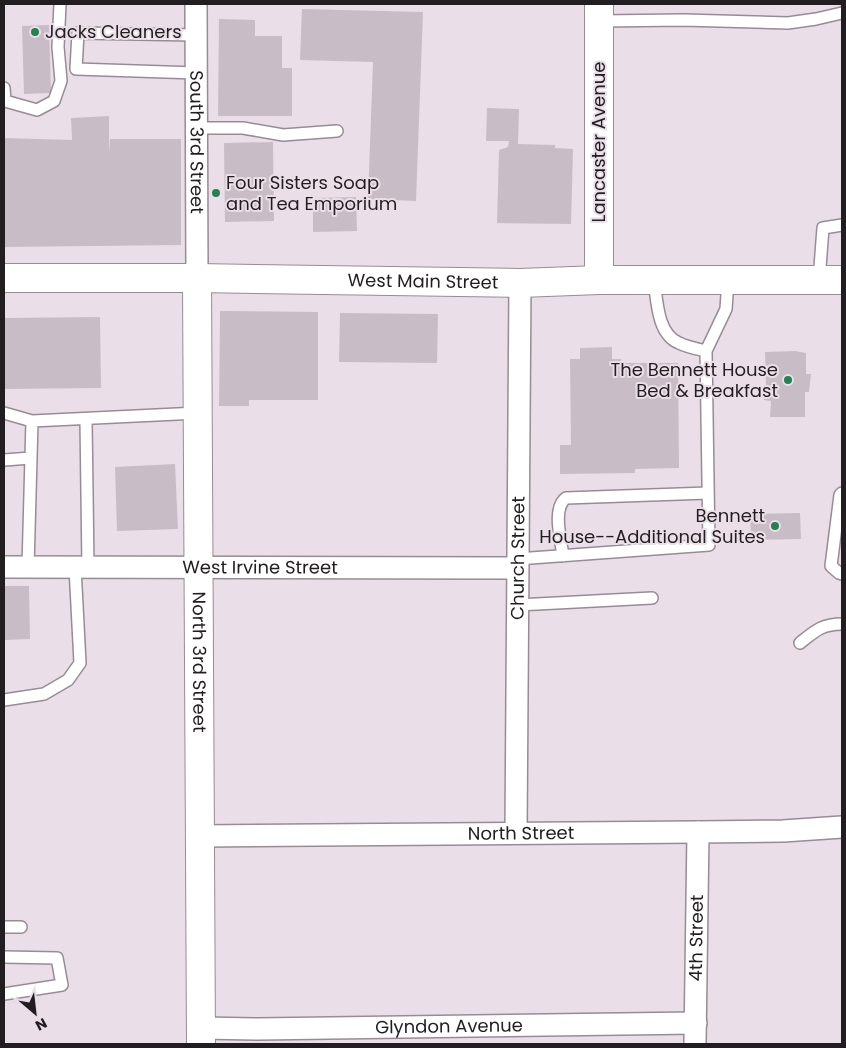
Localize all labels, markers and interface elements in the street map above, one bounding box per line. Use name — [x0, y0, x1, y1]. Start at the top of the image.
place label: Jacks Cleaners — [45, 19, 182, 44]
marker: Jacks Cleaners — [29, 26, 41, 38]
street label: Lancaster Avenue — [586, 62, 611, 222]
street label: South 3rd Street — [184, 70, 210, 214]
place label: Four Sisters Soap and Tea Emporium — [226, 170, 397, 216]
marker: Four Sisters Soap and Tea Emporium — [210, 187, 222, 199]
street label: West Main Street — [347, 267, 499, 295]
place label: The Bennett House Bed & Breakfast — [610, 357, 778, 403]
marker: The Bennett House Bed & Breakfast — [782, 374, 794, 386]
street label: Church Street — [505, 496, 530, 620]
place label: Bennett House--Additional Suites — [539, 503, 765, 549]
marker: Bennett House--Additional Suites — [769, 520, 781, 532]
street label: West Irvine Street — [182, 554, 338, 580]
street label: North 3rd Street — [187, 591, 212, 733]
street label: North Street — [468, 820, 574, 846]
street label: 4th Street — [683, 894, 709, 982]
north arrow — [10, 988, 60, 1038]
street label: Glyndon Avenue — [375, 1012, 523, 1039]
text: N — [32, 1013, 50, 1036]

